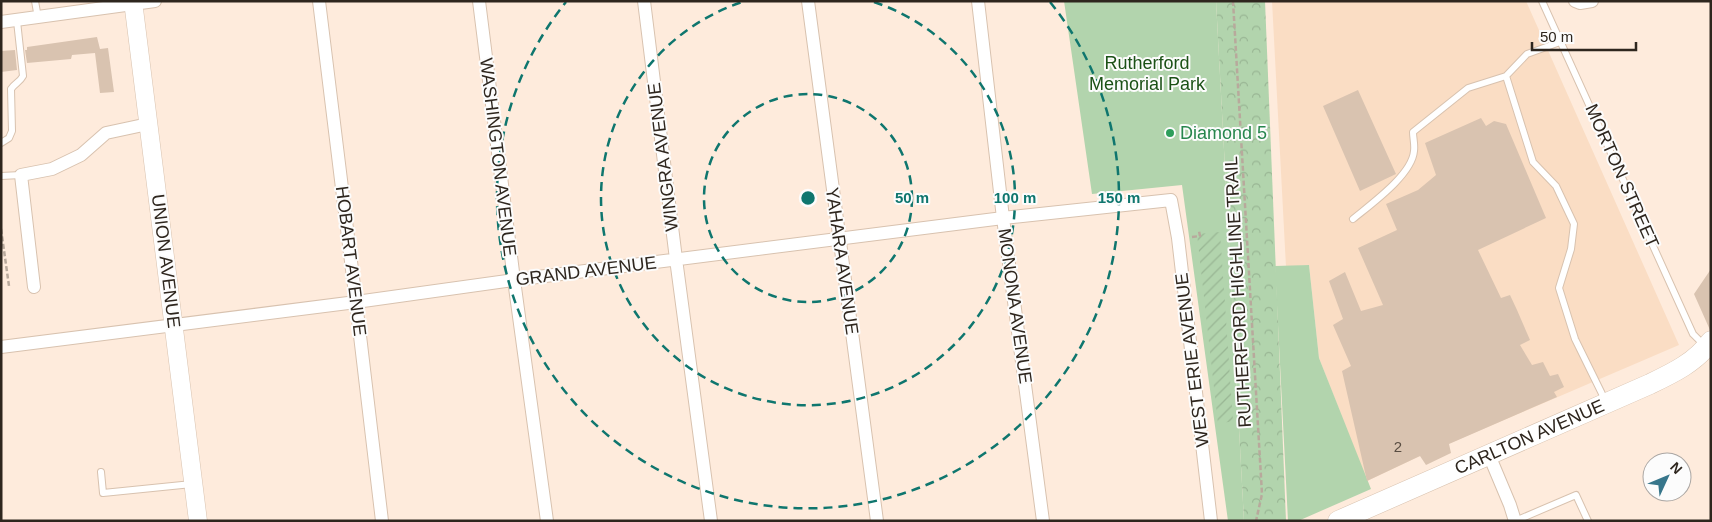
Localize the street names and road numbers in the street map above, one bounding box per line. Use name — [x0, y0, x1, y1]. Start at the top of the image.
street label: WASHINGTON AVENUE — [476, 57, 520, 257]
street label: WINGRA AVENUE — [644, 81, 682, 233]
street label: MORTON STREET — [1581, 101, 1663, 251]
street label: RUTHERFORD HIGHLINE TRAIL — [1221, 156, 1255, 428]
street label: HOBART AVENUE — [332, 185, 370, 337]
street label: YAHARA AVENUE — [822, 186, 862, 336]
street label: UNION AVENUE — [148, 193, 184, 329]
street label: MONONA AVENUE — [994, 227, 1036, 385]
street label: GRAND AVENUE — [514, 252, 658, 290]
street label: WEST ERIE AVENUE — [1171, 272, 1213, 448]
street label: CARLTON AVENUE — [1452, 395, 1607, 479]

